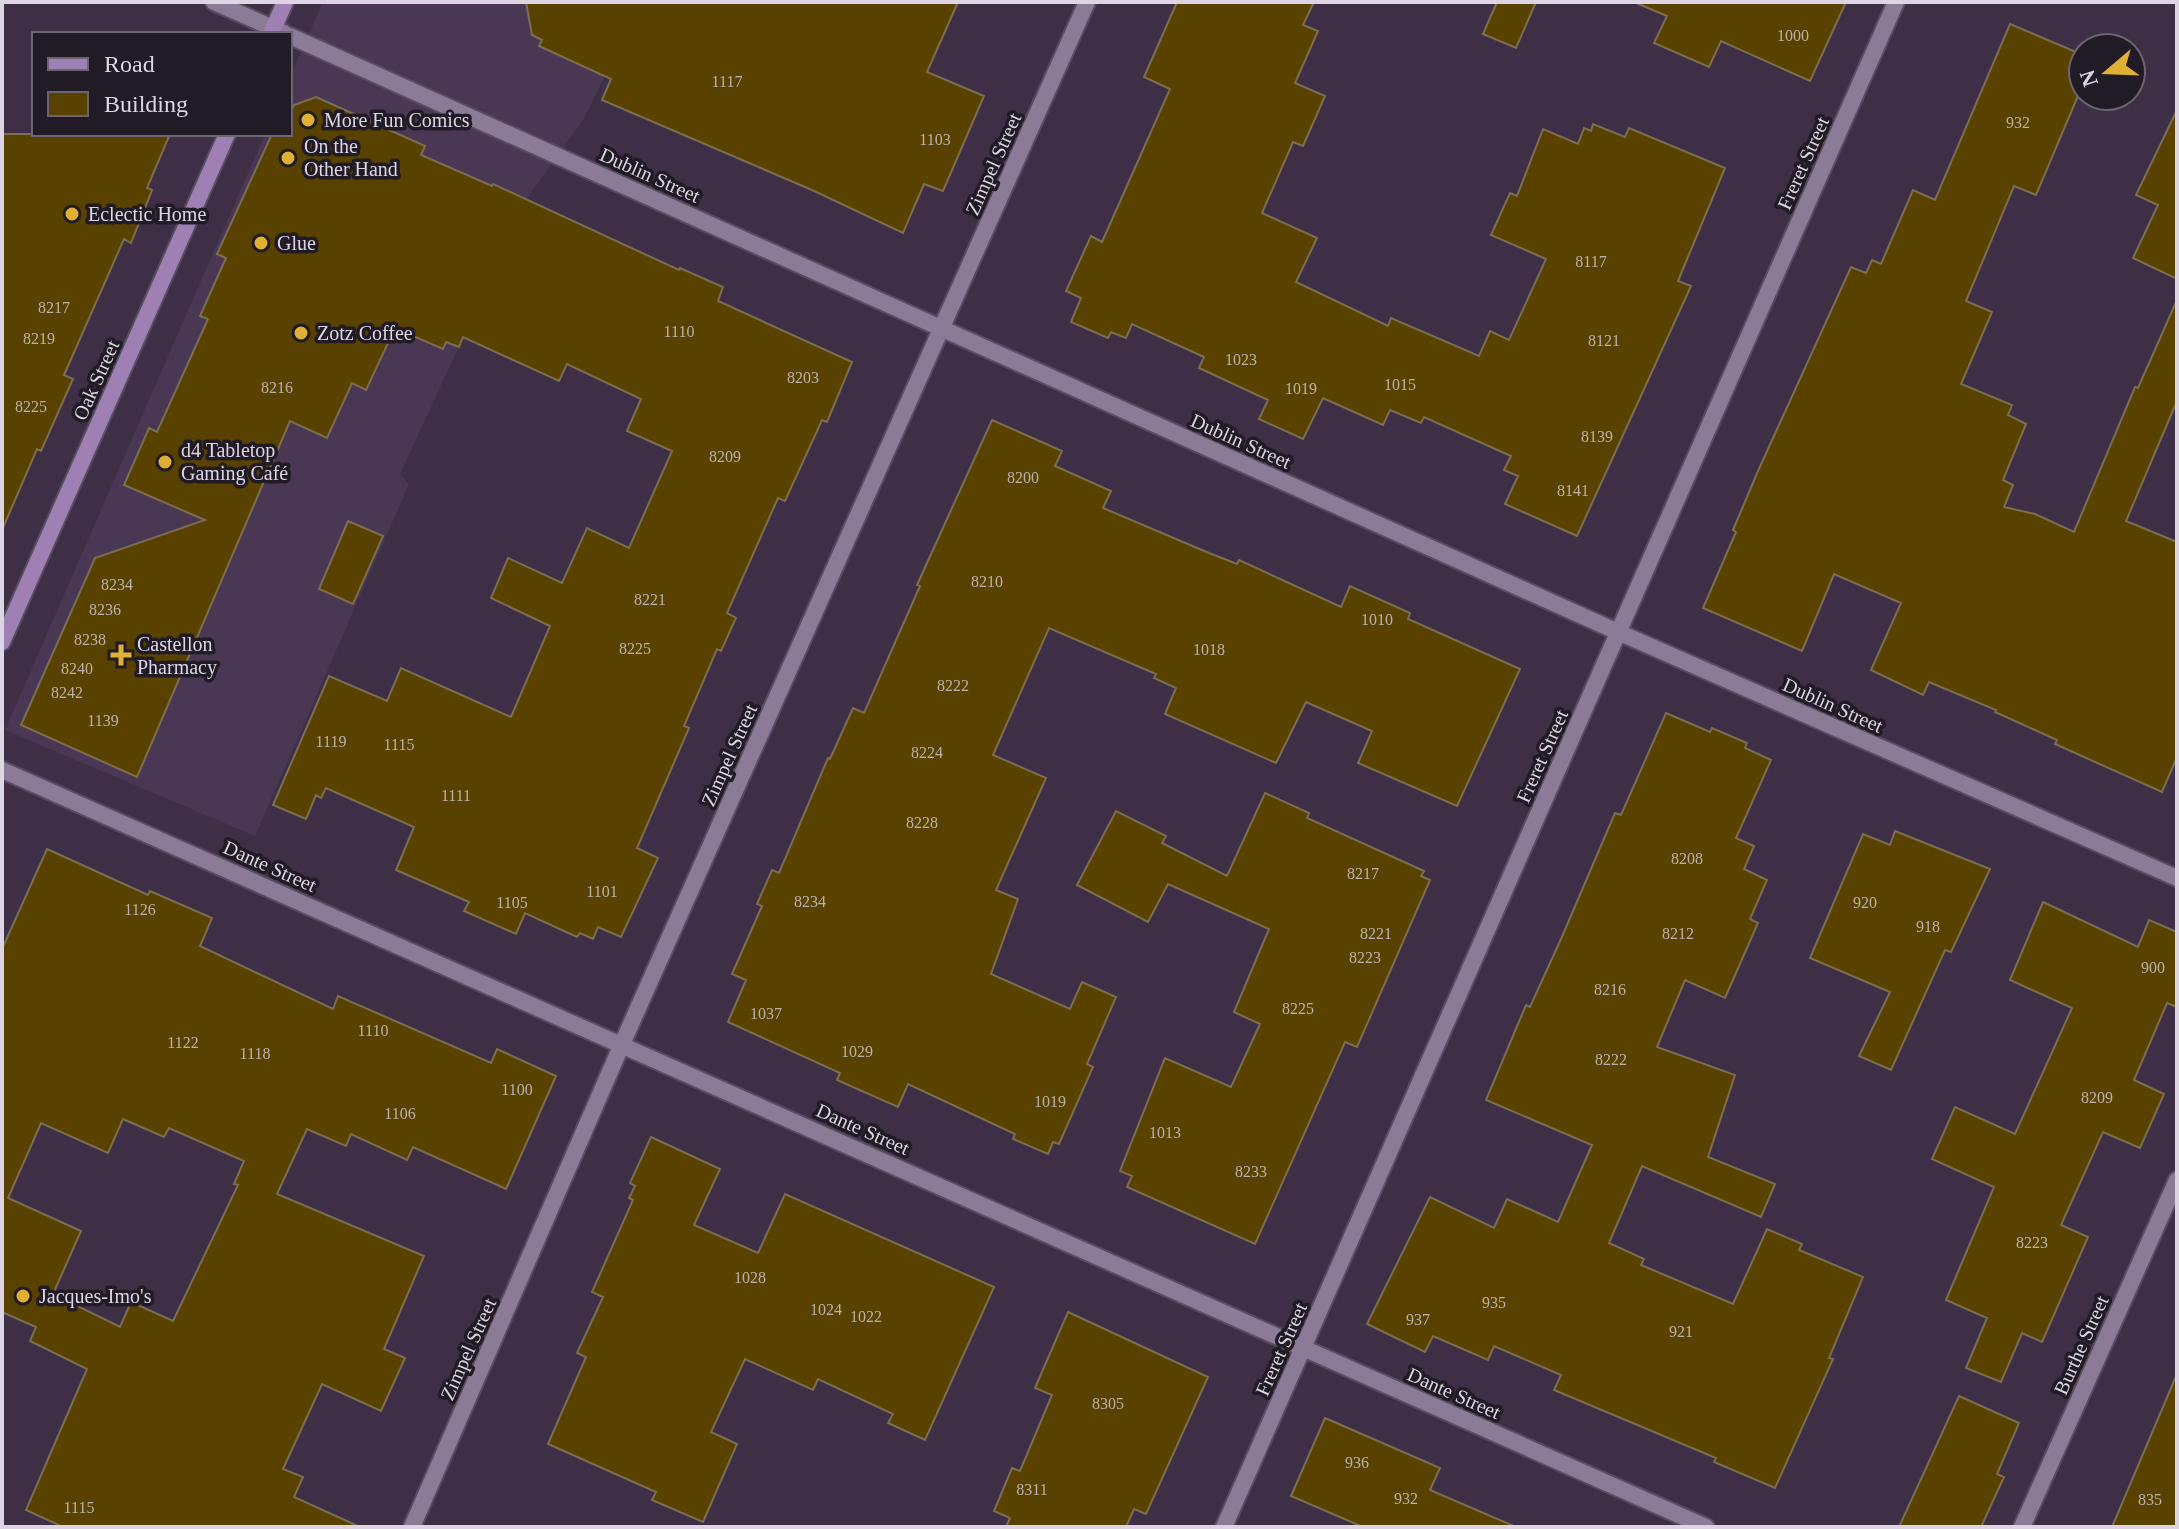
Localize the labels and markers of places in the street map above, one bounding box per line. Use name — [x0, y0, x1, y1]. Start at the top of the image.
place label: More Fun Comics — [324, 109, 470, 131]
marker: More Fun Comics — [299, 111, 317, 129]
place label: On the Other Hand — [304, 135, 398, 180]
marker: On the Other Hand — [279, 149, 297, 167]
place label: Eclectic Home — [88, 203, 206, 225]
marker: Eclectic Home — [63, 205, 81, 223]
place label: Glue — [277, 232, 316, 254]
marker: Glue — [252, 234, 270, 252]
place label: Zotz Coffee — [317, 322, 413, 344]
marker: Zotz Coffee — [292, 324, 310, 342]
place label: d4 Tabletop Gaming Café — [181, 439, 288, 485]
marker: d4 Tabletop Gaming Café — [156, 453, 174, 471]
place label: Castellon Pharmacy — [137, 633, 217, 679]
marker: Castellon Pharmacy — [112, 646, 130, 664]
place label: Jacques-Imo's — [39, 1285, 152, 1308]
marker: Jacques-Imo's — [14, 1287, 32, 1305]

